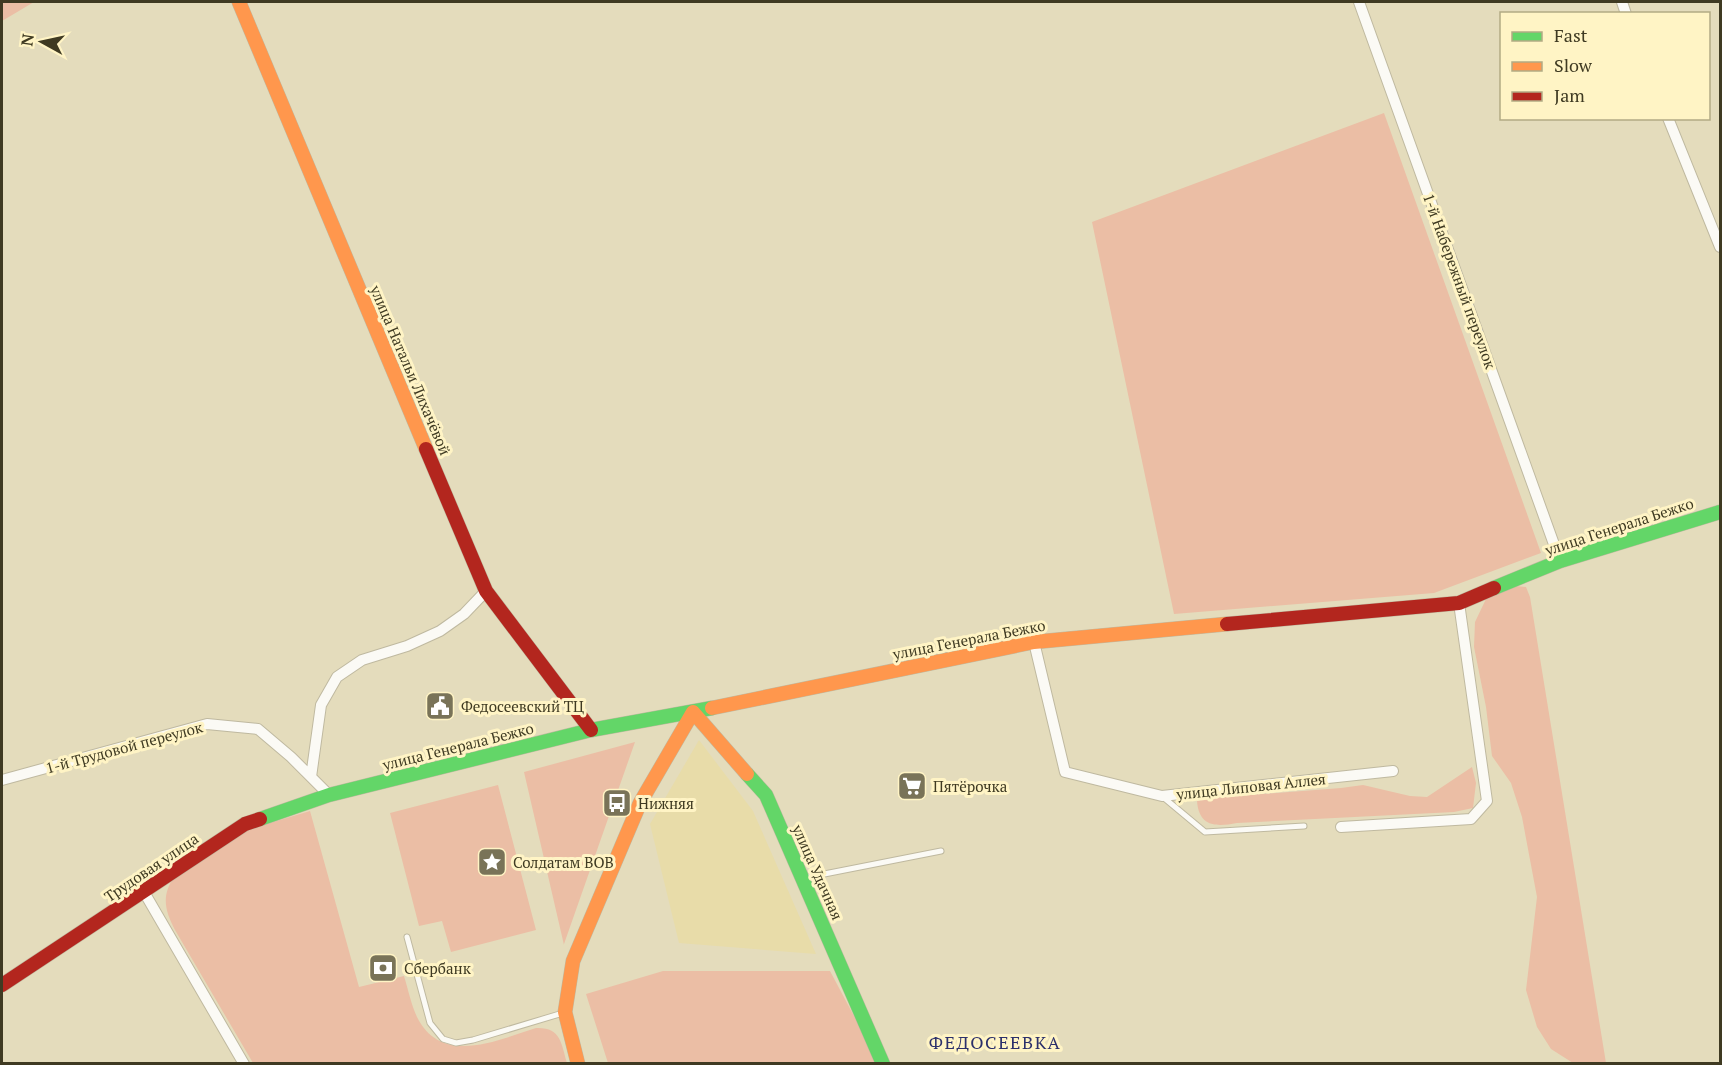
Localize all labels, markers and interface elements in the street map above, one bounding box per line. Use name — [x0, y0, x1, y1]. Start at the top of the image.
north arrow — [12, 12, 72, 72]
legend — [1500, 12, 1710, 120]
text: Fast — [1554, 23, 1588, 47]
text: N — [15, 32, 39, 47]
text: Slow — [1554, 53, 1593, 77]
text: Jam — [1554, 83, 1585, 107]
street label: 1-й Набережный переулок — [1419, 190, 1501, 372]
street label: улица Натальи Лихачёвой — [366, 281, 456, 458]
street label: улица Генерала Бежко — [1541, 493, 1696, 560]
street label: улица Генерала Бежко — [890, 614, 1047, 664]
public building icon: Федосеевский ТЦ — [424, 690, 456, 722]
place label: Федосеевский ТЦ — [461, 696, 584, 716]
street label: 1-й Трудовой переулок — [43, 716, 206, 778]
street label: улица Генерала Бежко — [379, 718, 536, 775]
street label: улица Липовая Аллея — [1174, 768, 1327, 804]
supermarket icon: Пятёрочка — [896, 770, 928, 802]
place label: Пятёрочка — [933, 776, 1008, 796]
bus stop icon: Нижняя — [601, 787, 633, 819]
place label: Нижняя — [638, 793, 694, 813]
street label: улица Удачная — [788, 820, 848, 923]
street label: Трудовая улица — [100, 828, 202, 906]
place icon: Солдатам ВОВ — [476, 846, 508, 878]
place label: Солдатам ВОВ — [513, 852, 614, 872]
bank icon: Сбербанк — [367, 952, 399, 984]
place label: Сбербанк — [404, 958, 472, 978]
district label: ФЕДОСЕЕВКА — [929, 1030, 1061, 1054]

